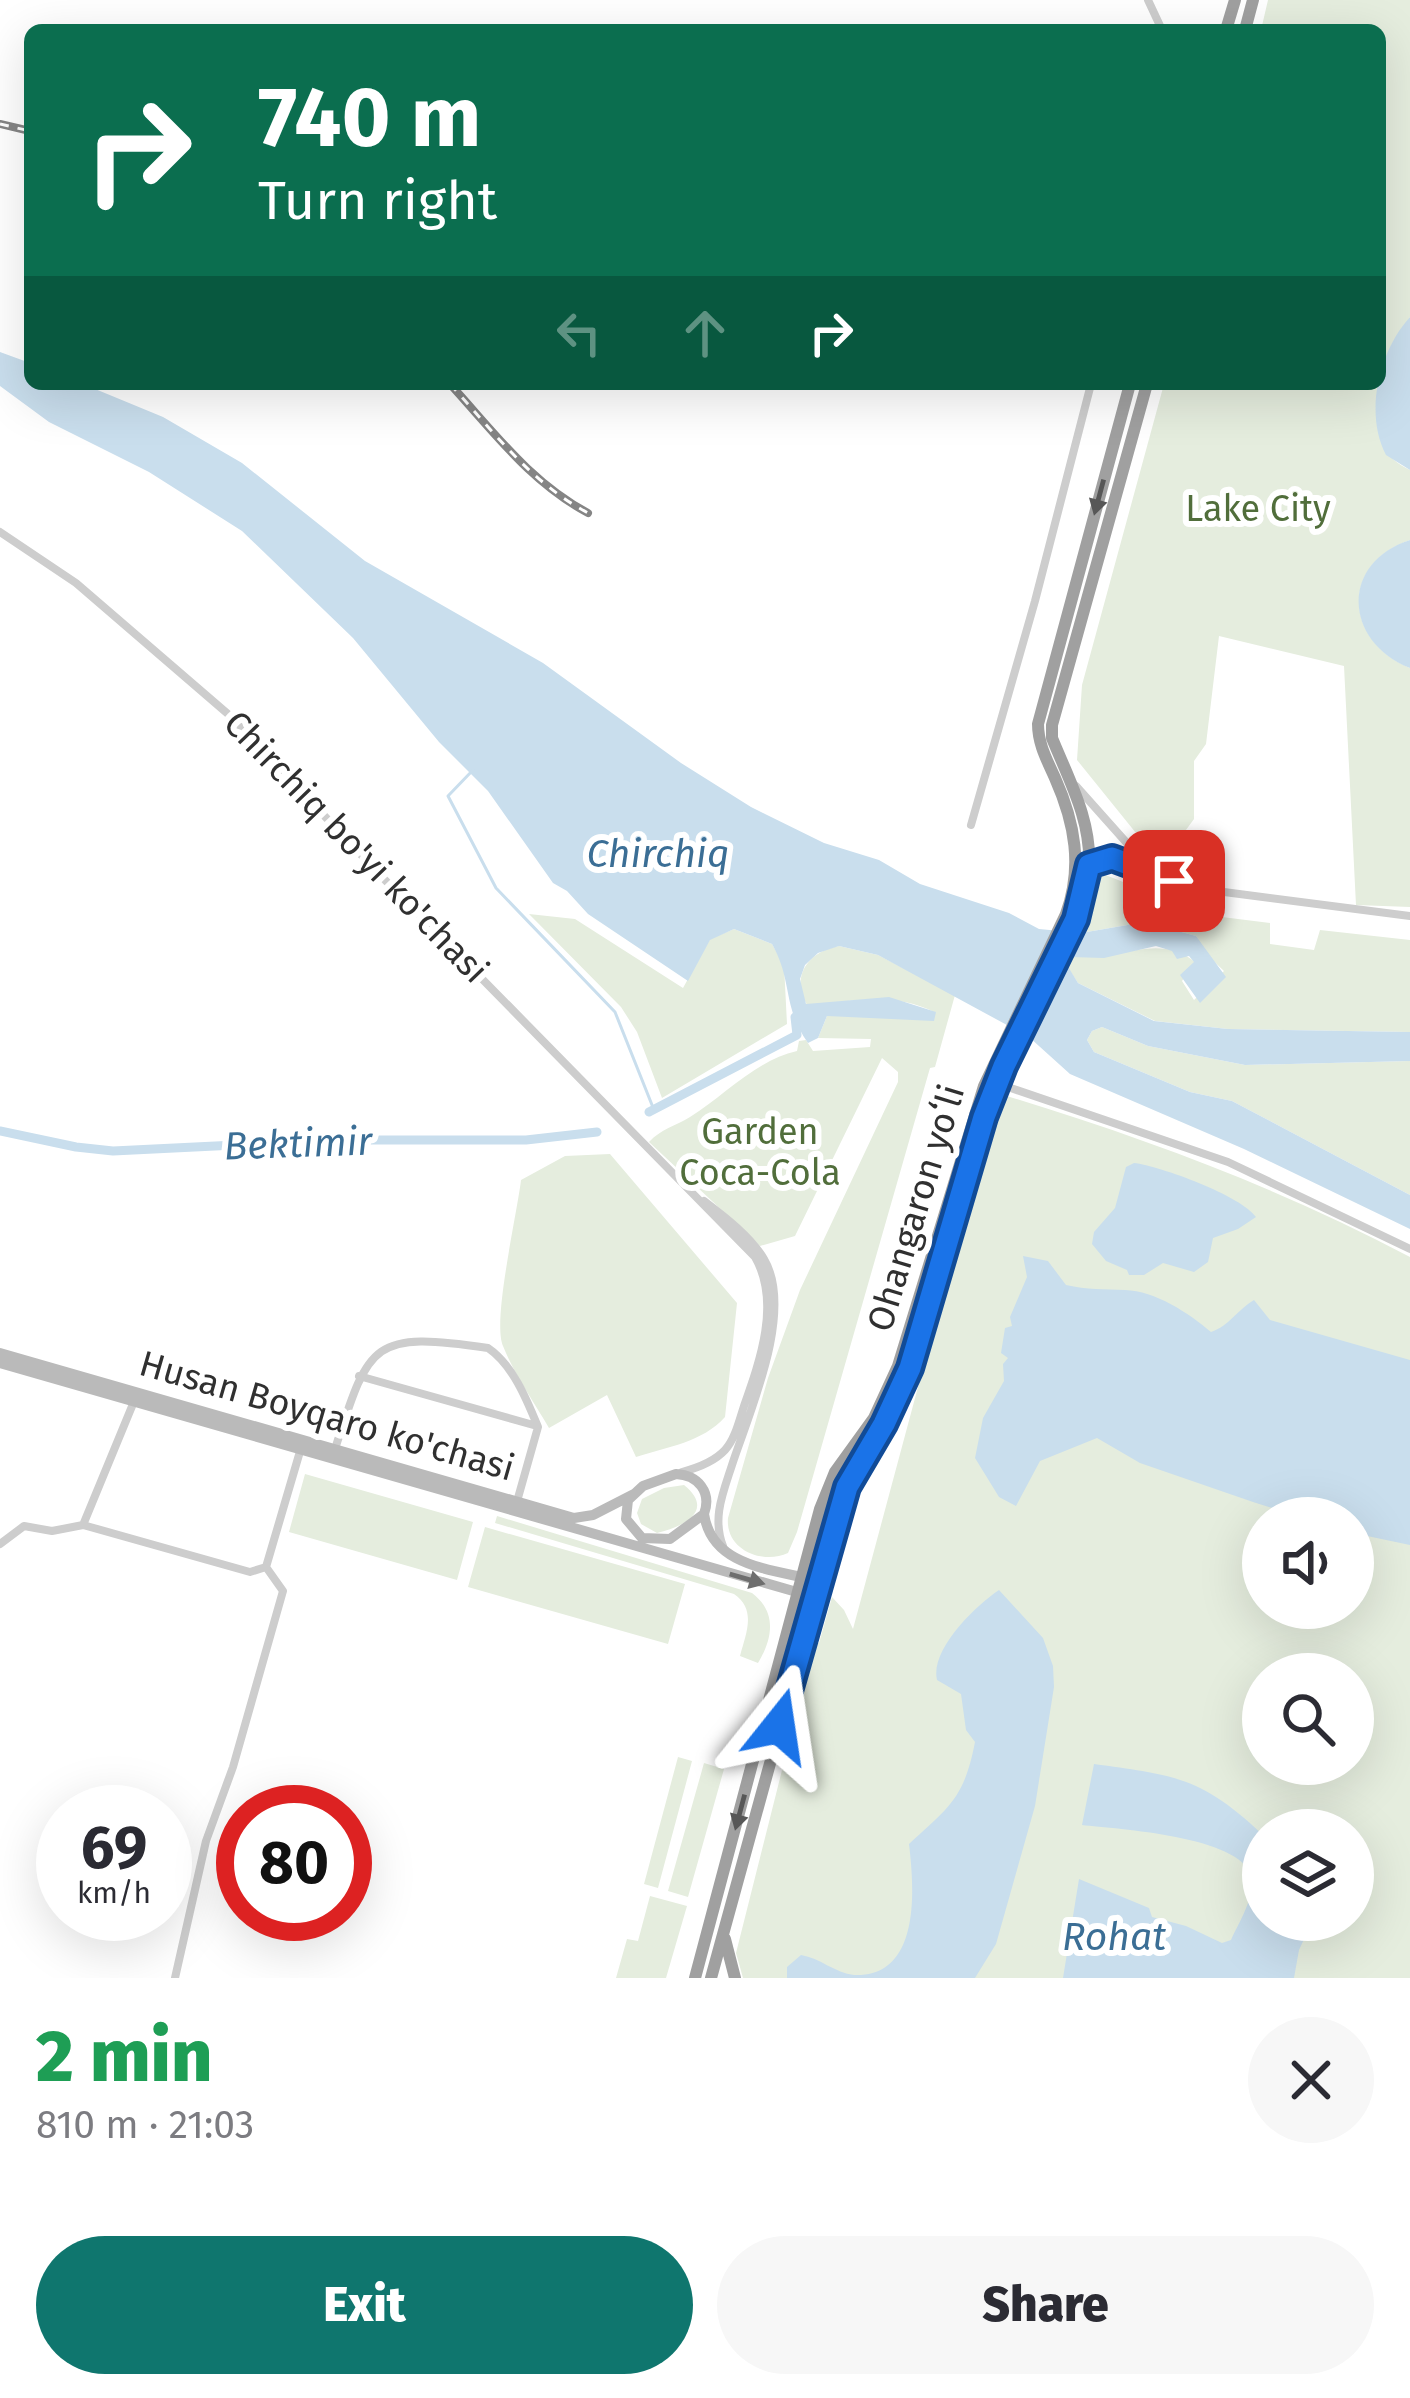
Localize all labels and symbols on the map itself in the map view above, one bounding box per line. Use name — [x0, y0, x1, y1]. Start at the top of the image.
one-way arrow — [1089, 479, 1108, 516]
park label: Lake City — [1185, 487, 1331, 531]
street label: Chirchiq bo'yi ko'chasi — [215, 702, 497, 992]
pin — [1123, 830, 1225, 932]
water label: Chirchiq — [587, 831, 729, 877]
street label: Ohangaron yoʻli — [858, 1079, 974, 1337]
park label: Garden Coca-Cola — [679, 1110, 841, 1195]
water label: Bektimir — [223, 1118, 374, 1170]
street label: Husan Boyqaro ko'chasi — [135, 1341, 519, 1491]
one-way arrow — [729, 1571, 765, 1589]
position arrow — [716, 1663, 842, 1789]
speed limit sign: 80 — [216, 1785, 372, 1941]
one-way arrow — [730, 1794, 749, 1831]
water label: Rohat — [1062, 1914, 1166, 1960]

